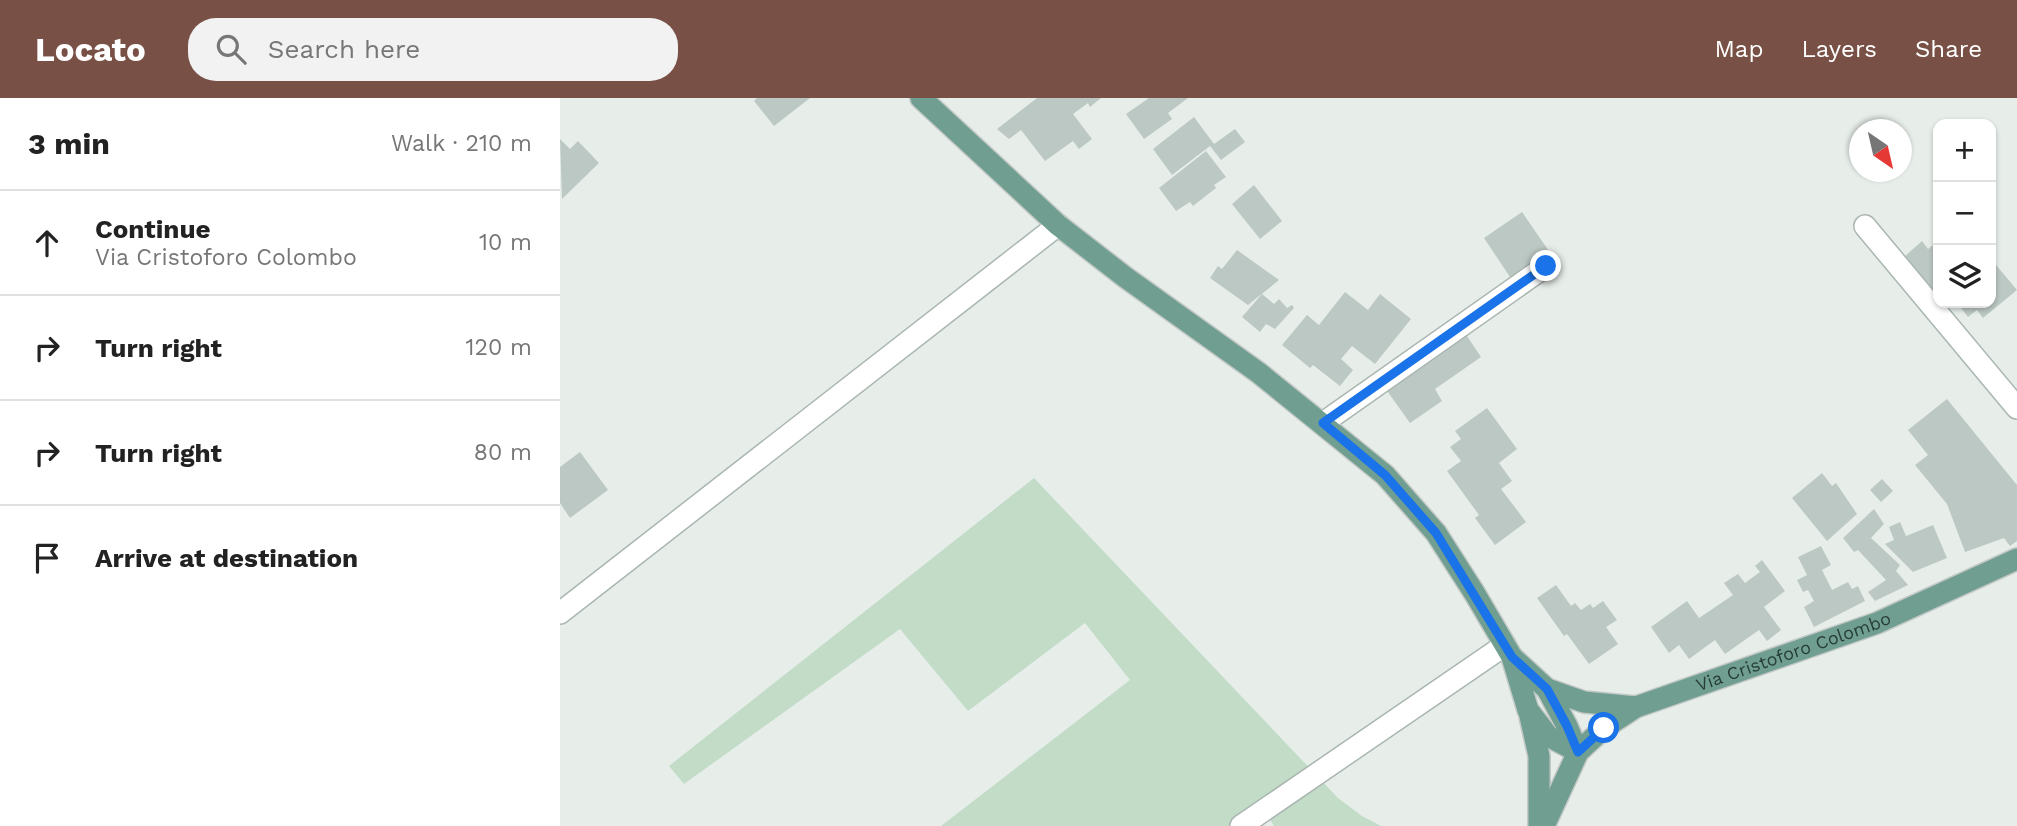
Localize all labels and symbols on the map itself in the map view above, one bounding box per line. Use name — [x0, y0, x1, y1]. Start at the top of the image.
north arrow — [1849, 119, 1912, 182]
route end — [1530, 250, 1561, 281]
street label: Via Cristoforo Colombo — [1693, 607, 1894, 695]
route start — [1588, 712, 1619, 743]

